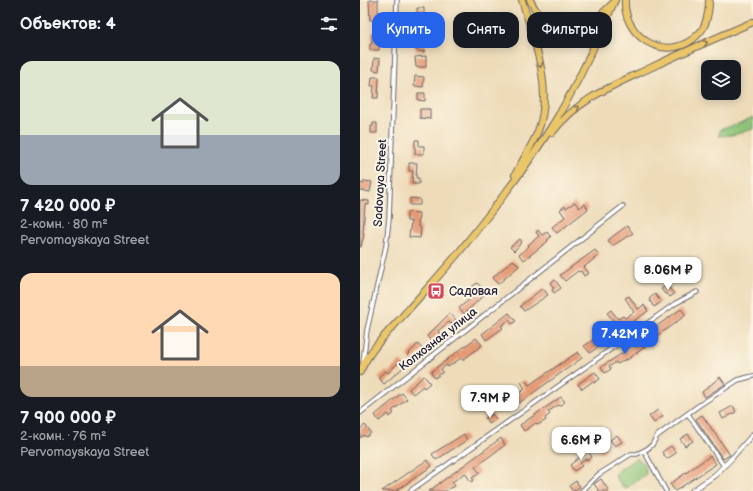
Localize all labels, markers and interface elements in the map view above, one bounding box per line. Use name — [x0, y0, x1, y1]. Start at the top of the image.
chip: Купить — [372, 12, 445, 48]
chip: Снять — [453, 12, 519, 48]
chip: Фильтры — [527, 12, 612, 48]
icon: filters — [318, 13, 340, 35]
text: Объектов: 4 — [20, 14, 116, 34]
one-way arrow — [700, 40, 708, 48]
map controls — [701, 60, 741, 100]
button: layers — [701, 60, 741, 100]
one-way arrow — [535, 61, 543, 68]
icon: home — [144, 87, 216, 159]
one-way arrow — [572, 106, 579, 113]
street label: Sadovaya Street — [371, 138, 390, 227]
text: 7 420 000 ₽ — [20, 196, 115, 216]
text: 2-комн. · 80 m² — [20, 216, 108, 232]
text: Pervomayskaya Street — [20, 232, 149, 248]
pin: 8.06M ₽ — [631, 257, 705, 291]
text: 8.06M ₽ — [644, 262, 692, 278]
bus stop icon: Садовая — [426, 281, 446, 301]
place label: Садовая — [449, 284, 498, 299]
icon: home — [144, 299, 216, 371]
street label: Колхозная улица — [396, 304, 480, 375]
pin: 7.42M ₽ — [588, 321, 662, 355]
text: 7.42M ₽ — [601, 326, 649, 342]
pin: 7.9M ₽ — [457, 385, 523, 419]
text: 7.9M ₽ — [470, 390, 510, 406]
text: 7 900 000 ₽ — [20, 408, 116, 428]
pin: 6.6M ₽ — [548, 427, 614, 461]
text: 2-комн. · 76 m² — [20, 428, 107, 444]
text: 6.6M ₽ — [561, 432, 601, 448]
text: Pervomayskaya Street — [20, 444, 149, 460]

